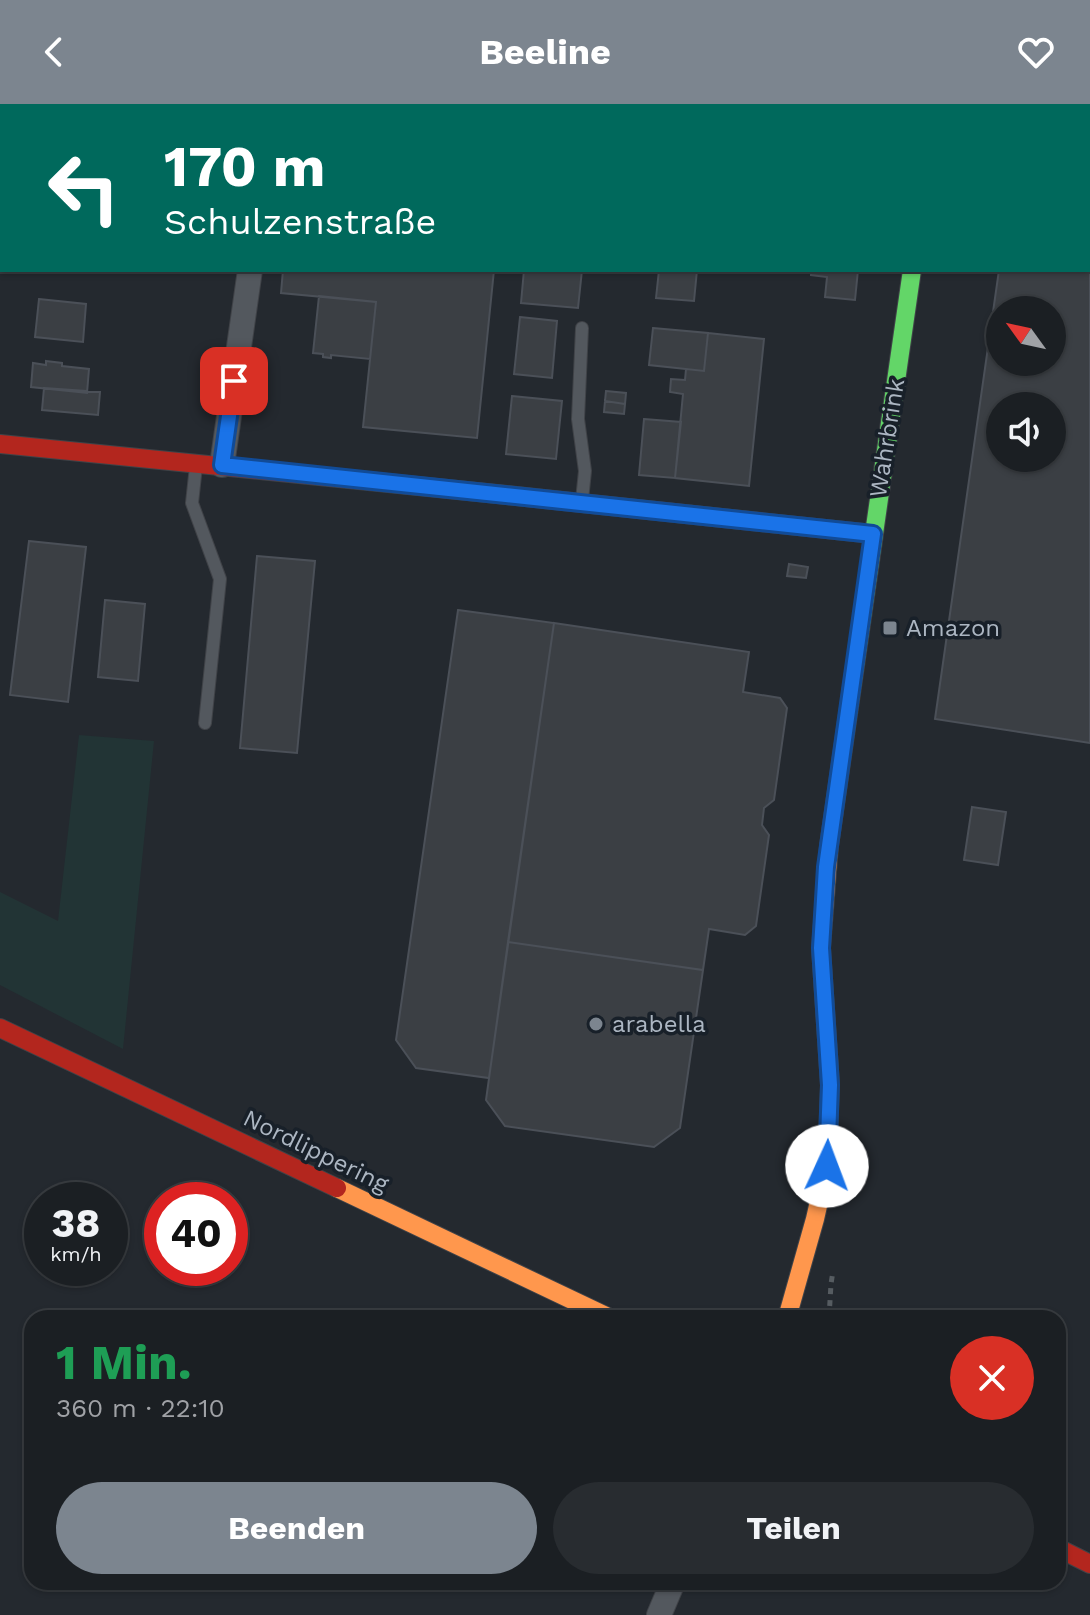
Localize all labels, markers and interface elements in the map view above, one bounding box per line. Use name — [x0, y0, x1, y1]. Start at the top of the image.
icon: back — [32, 30, 76, 74]
icon: heart — [1014, 30, 1058, 74]
text: Beeline — [479, 31, 611, 73]
text: 170 m — [164, 134, 326, 200]
icon: left — [32, 136, 136, 240]
text: Schulzenstraße — [164, 201, 436, 243]
north arrow — [986, 296, 1066, 376]
map controls — [986, 296, 1066, 472]
pin — [200, 347, 268, 415]
icon: arrive — [212, 359, 256, 403]
street label: Wahrbrink — [864, 376, 910, 499]
button: sound — [986, 392, 1066, 472]
place label: Amazon — [906, 614, 1000, 642]
marker: Amazon — [881, 619, 899, 637]
place label: arabella — [612, 1010, 706, 1038]
marker: arabella — [587, 1015, 605, 1033]
street label: Nordlippering — [239, 1104, 393, 1198]
position arrow — [785, 1124, 869, 1208]
speed limit sign: 40 — [144, 1182, 248, 1286]
text: 38 — [52, 1200, 100, 1247]
text: km/h — [50, 1242, 102, 1266]
text: 1 Min. — [56, 1334, 192, 1391]
button: close — [950, 1336, 1034, 1420]
text: 360 m · 22:10 — [56, 1393, 225, 1423]
button: Beenden — [56, 1482, 537, 1574]
button: Teilen — [553, 1482, 1034, 1574]

